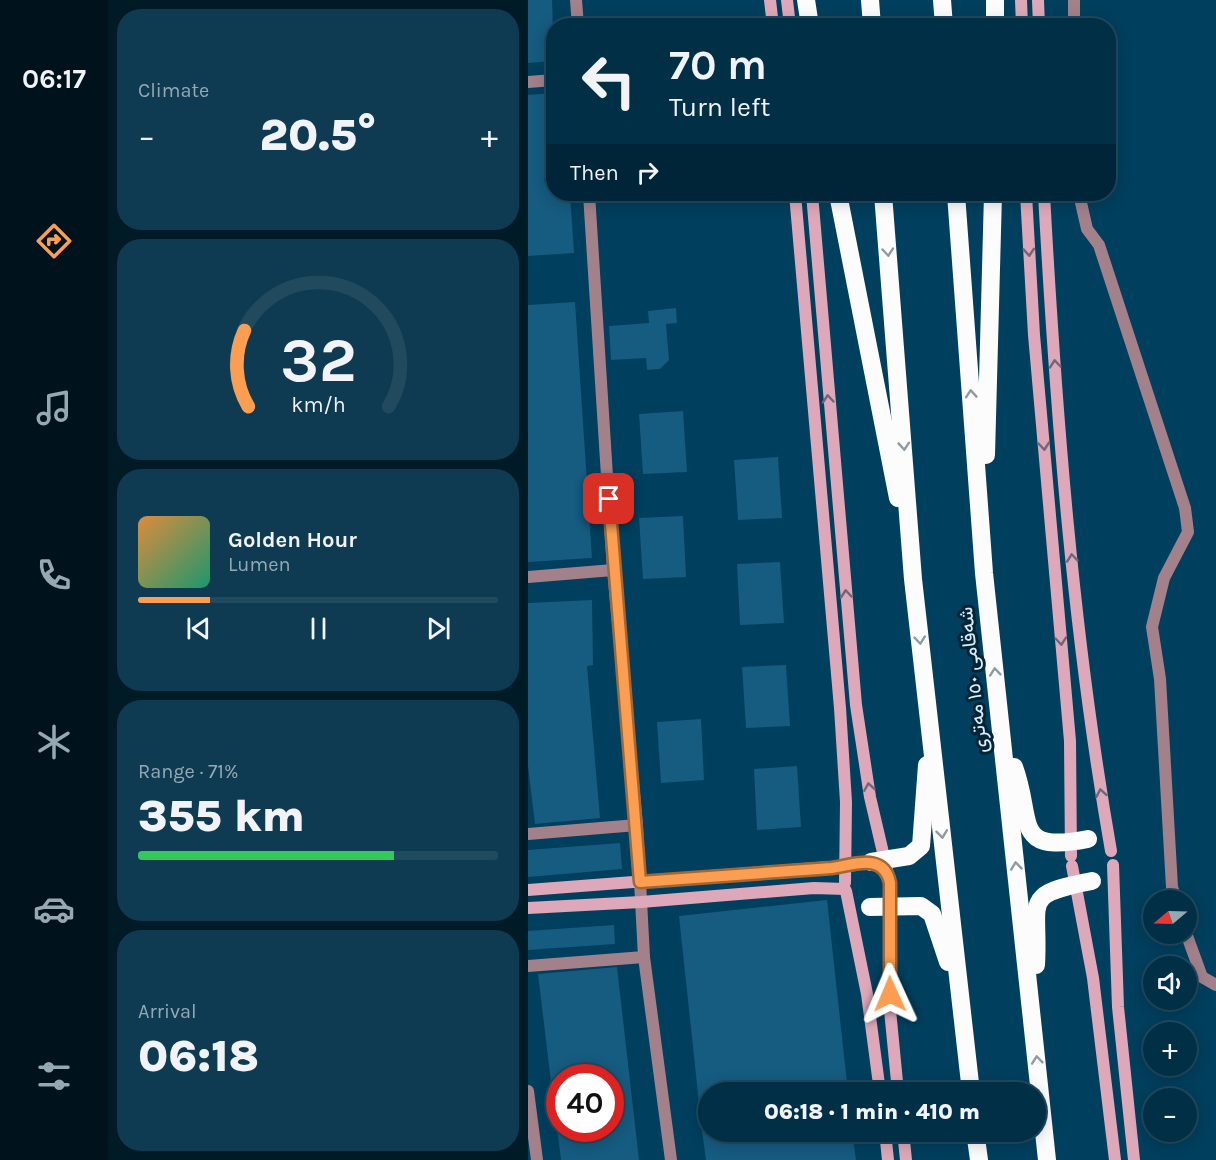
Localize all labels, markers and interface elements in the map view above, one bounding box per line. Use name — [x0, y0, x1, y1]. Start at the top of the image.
text: 70 m — [669, 40, 767, 90]
icon: left — [570, 42, 648, 120]
text: 06:17 — [22, 63, 86, 95]
text: Climate — [138, 79, 209, 102]
text: Turn left — [669, 91, 770, 123]
text: 20.5° — [260, 109, 376, 161]
text: − — [138, 117, 155, 155]
text: + — [481, 117, 498, 155]
icon: right — [631, 156, 664, 189]
text: Then — [570, 160, 619, 186]
icon: directions — [33, 220, 75, 262]
one-way arrow — [881, 247, 894, 256]
one-way arrow — [1022, 247, 1035, 256]
text: 32 — [280, 324, 356, 397]
one-way arrow — [1049, 360, 1062, 369]
icon: music — [33, 387, 75, 429]
one-way arrow — [965, 390, 978, 399]
text: km/h — [291, 392, 345, 417]
one-way arrow — [822, 395, 835, 404]
one-way arrow — [898, 442, 911, 451]
one-way arrow — [1037, 442, 1050, 451]
pin — [583, 473, 634, 524]
icon: arrive — [592, 482, 625, 515]
text: Golden Hour — [228, 527, 357, 553]
text: Lumen — [228, 553, 291, 576]
icon: phone — [33, 554, 75, 596]
one-way arrow — [1066, 554, 1079, 563]
one-way arrow — [840, 589, 853, 598]
street label: شەقامی ١٥٠ مەتری — [954, 606, 993, 754]
icon: previous — [182, 612, 215, 645]
icon: pause — [302, 612, 335, 645]
icon: next — [422, 612, 455, 645]
one-way arrow — [913, 636, 926, 645]
one-way arrow — [1054, 636, 1067, 645]
one-way arrow — [989, 668, 1002, 677]
icon: climate — [33, 721, 75, 763]
text: Range · 71% — [138, 760, 238, 783]
one-way arrow — [863, 783, 875, 792]
one-way arrow — [1095, 789, 1108, 799]
text: 355 km — [138, 790, 305, 842]
one-way arrow — [936, 830, 948, 839]
one-way arrow — [1010, 862, 1023, 871]
icon: car — [33, 888, 75, 930]
north arrow — [1143, 890, 1197, 944]
map controls — [1143, 890, 1197, 1142]
button: sound — [1143, 956, 1197, 1010]
position arrow — [858, 962, 922, 1026]
text: Arrival — [138, 1000, 197, 1023]
button: + — [1143, 1022, 1197, 1076]
text: 06:18 — [138, 1030, 259, 1082]
icon: filters — [33, 1055, 75, 1097]
one-way arrow — [1031, 1055, 1044, 1065]
speed limit sign: 40 — [546, 1064, 624, 1142]
button: − — [1143, 1088, 1197, 1142]
text: 06:18 · 1 min · 410 m — [764, 1099, 980, 1125]

